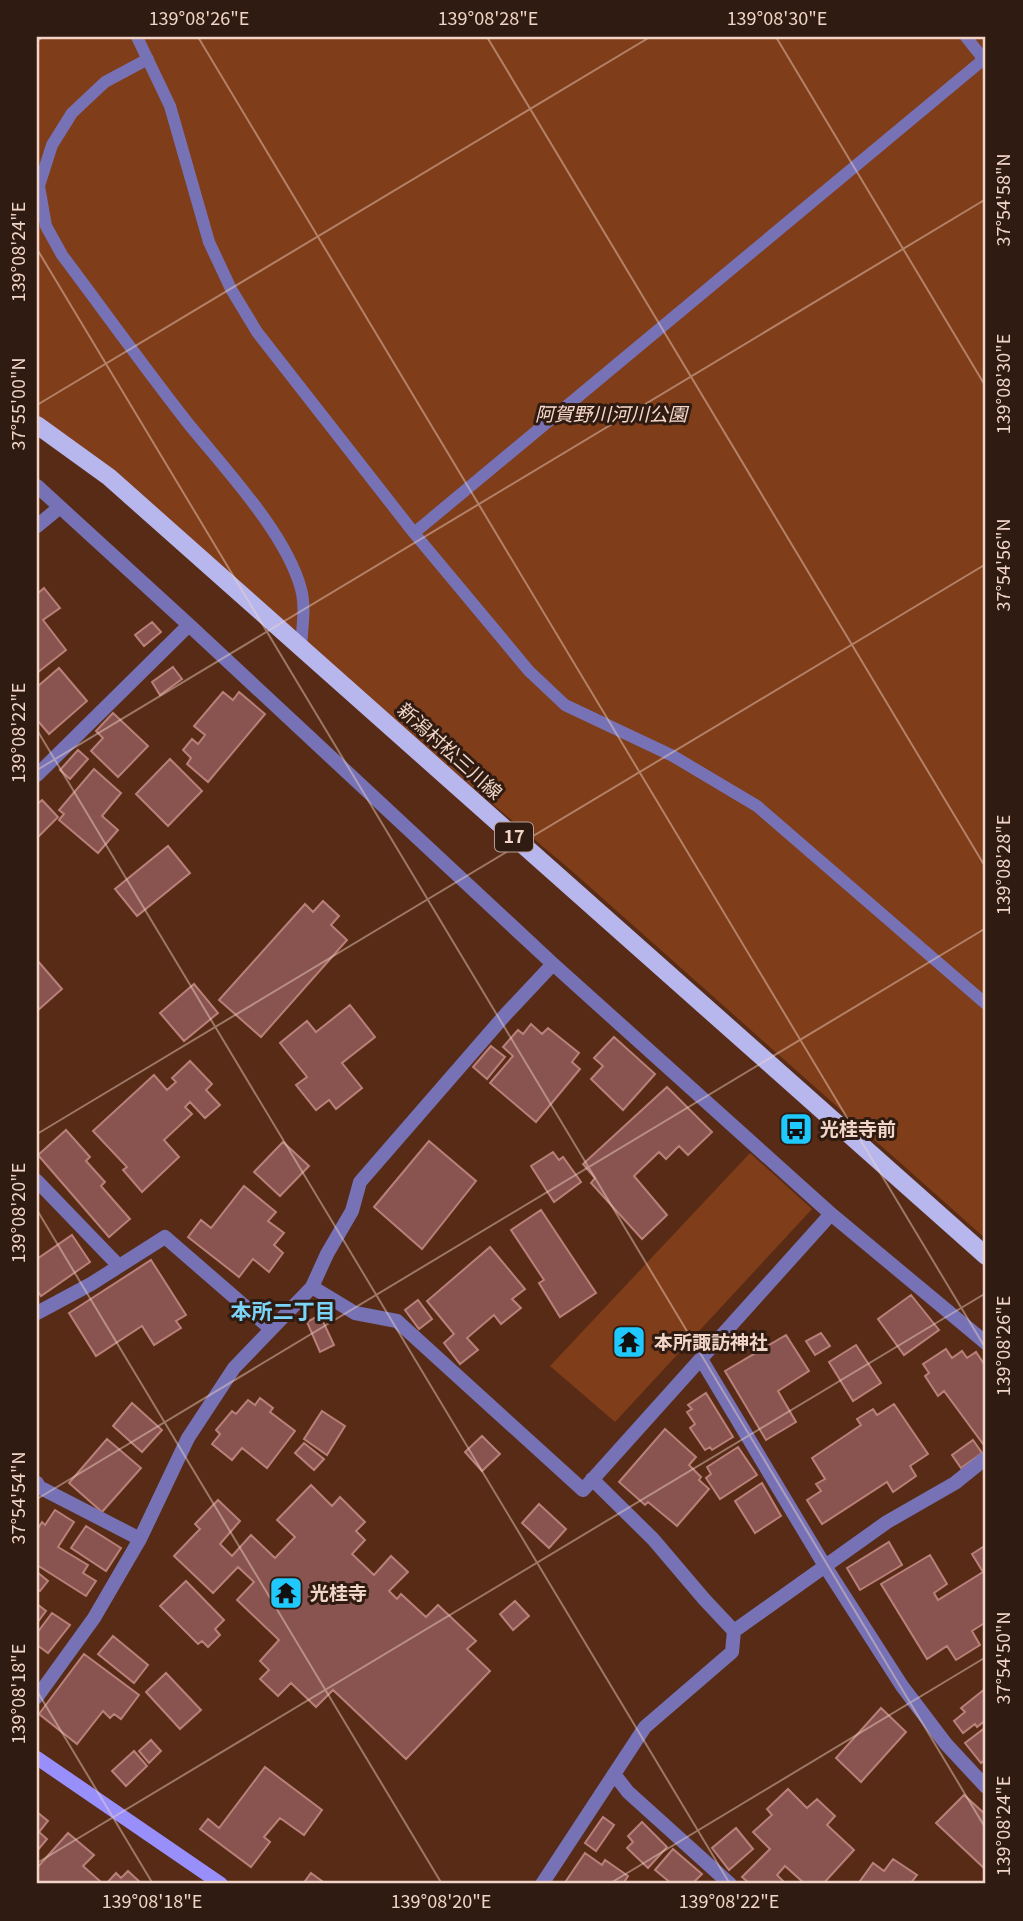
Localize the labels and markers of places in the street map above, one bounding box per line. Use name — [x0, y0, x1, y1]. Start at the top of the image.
bus stop icon: 光桂寺前 — [777, 1110, 815, 1148]
place label: 光桂寺前 — [820, 1114, 896, 1141]
temple icon: 本所諏訪神社 — [610, 1323, 648, 1361]
place label: 本所諏訪神社 — [654, 1327, 768, 1354]
temple icon: 光桂寺 — [267, 1574, 305, 1612]
place label: 光桂寺 — [310, 1578, 367, 1605]

